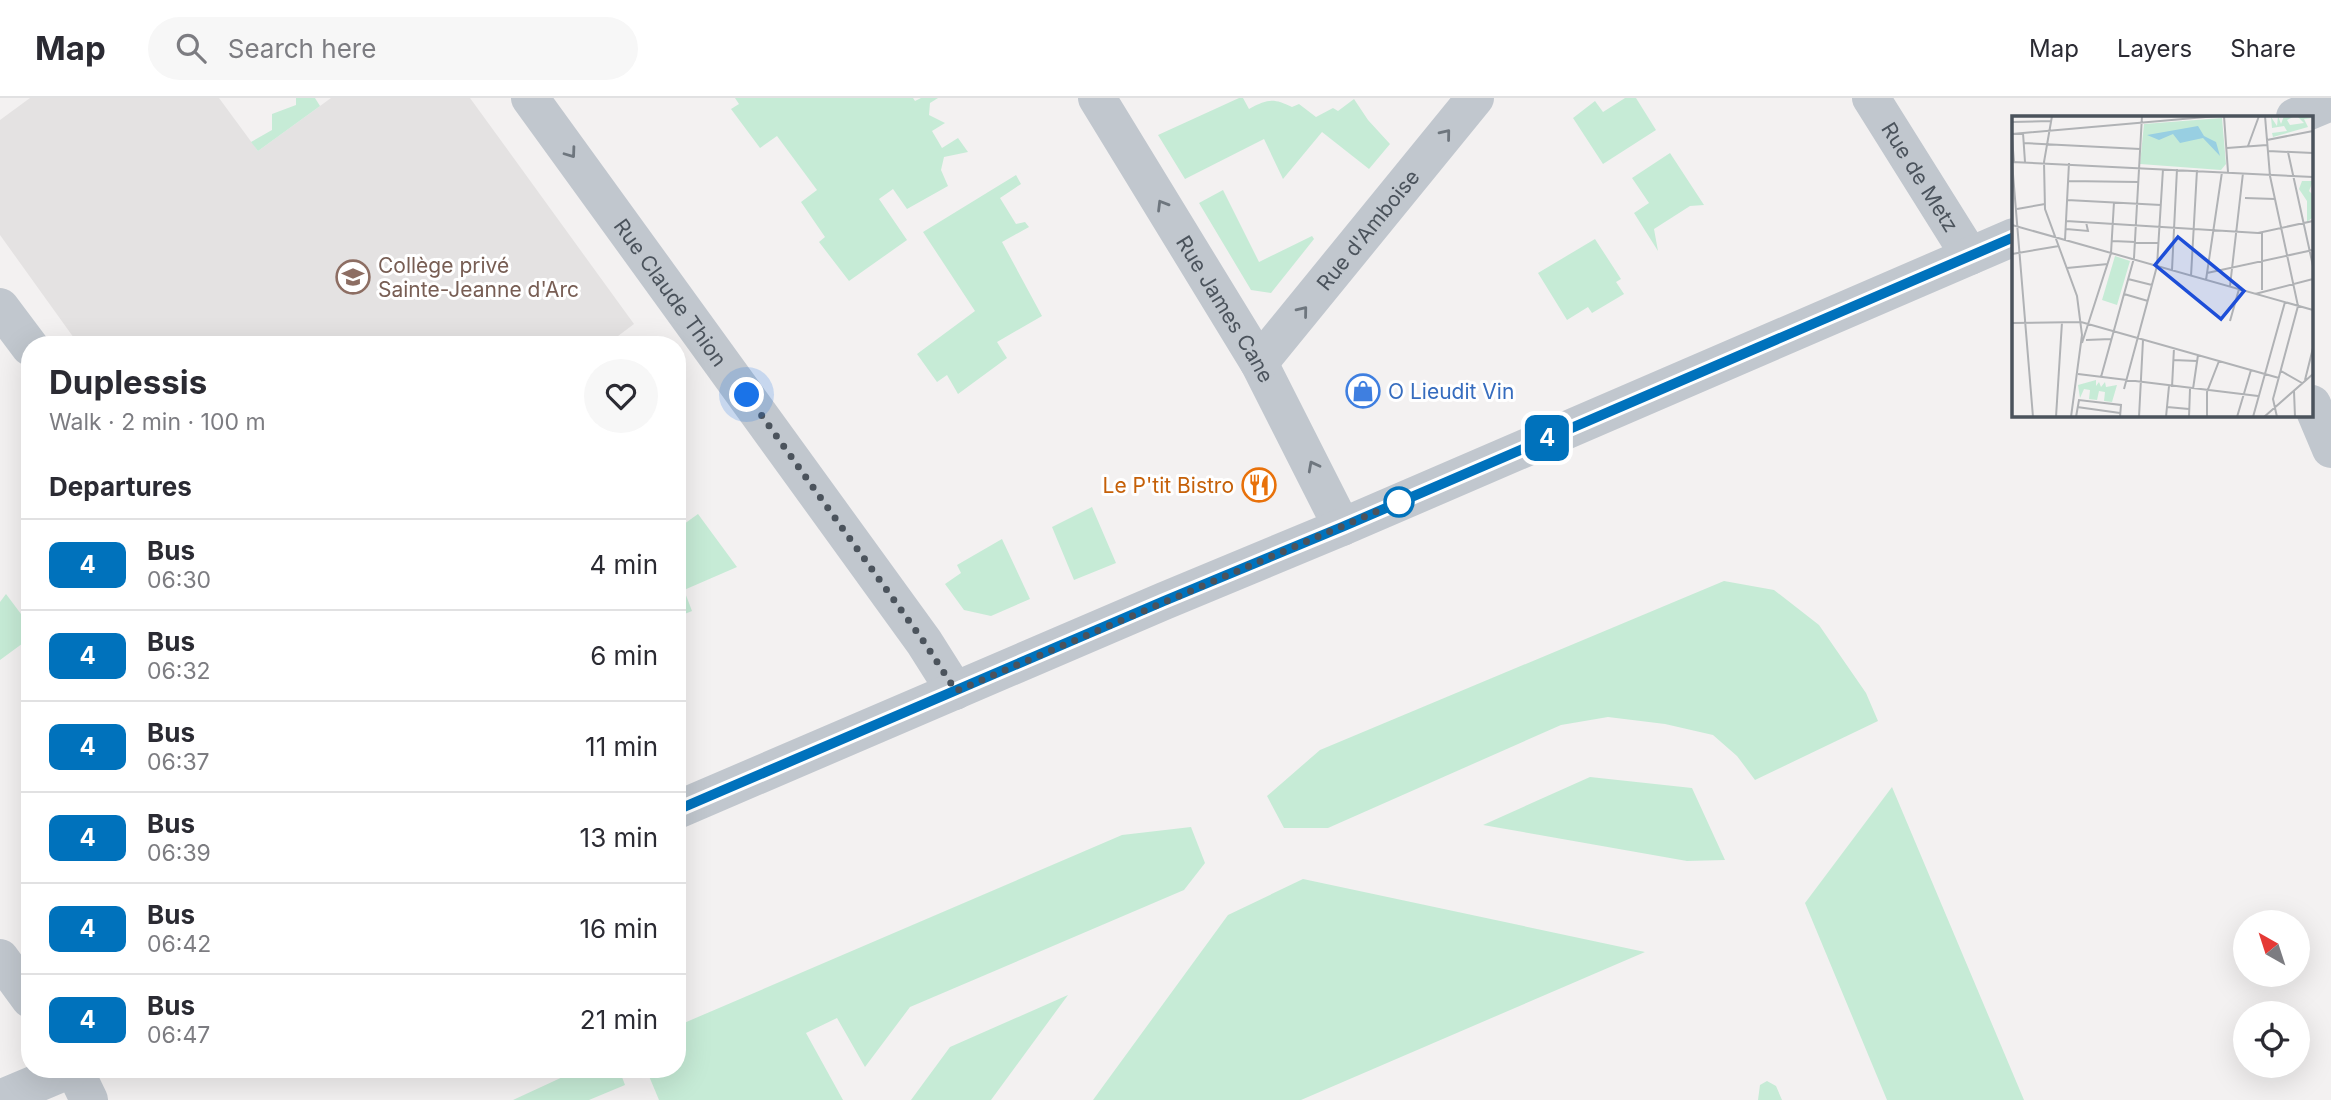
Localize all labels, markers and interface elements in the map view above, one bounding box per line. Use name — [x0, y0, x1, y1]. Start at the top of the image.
search box — [148, 17, 638, 80]
text: Map — [35, 28, 106, 68]
icon: search — [172, 29, 210, 67]
text: Search here — [228, 33, 376, 64]
text: Map — [2029, 34, 2079, 63]
text: Layers — [2117, 34, 2192, 63]
text: Share — [2230, 34, 2296, 63]
inset map — [2012, 116, 2314, 416]
street label: Rue de Metz — [1877, 117, 1964, 236]
one-way arrow — [1438, 130, 1450, 143]
one-way arrow — [562, 145, 575, 158]
street label: Rue d'Amboise — [1311, 164, 1424, 295]
one-way arrow — [1158, 199, 1171, 212]
street label: Rue Claude Thion — [609, 214, 732, 371]
street label: Rue James Cane — [1172, 231, 1279, 387]
place label: Collège privé Sainte-Jeanne d'Arc — [378, 253, 579, 302]
school or university icon: Collège privé Sainte-Jeanne d'Arc — [334, 258, 372, 296]
one-way arrow — [1294, 306, 1307, 318]
button: heart — [584, 359, 658, 433]
text: Duplessis — [49, 362, 207, 402]
shop icon: O Lieudit Vin — [1344, 372, 1382, 410]
your location — [729, 377, 764, 412]
place label: O Lieudit Vin — [1388, 379, 1514, 404]
text: Walk · 2 min · 100 m — [49, 408, 266, 436]
line badge: 4 — [1524, 415, 1570, 461]
text: 4 — [1539, 423, 1555, 452]
one-way arrow — [1307, 461, 1321, 473]
restaurant icon: Le P'tit Bistro — [1240, 466, 1278, 504]
text: Departures — [49, 471, 192, 502]
place label: Le P'tit Bistro — [1103, 473, 1234, 498]
unlabelled marker — [1384, 487, 1414, 517]
text: Bus — [147, 535, 195, 566]
text: 4 min — [589, 549, 658, 580]
text: 4 — [79, 550, 96, 579]
text: 06:30 — [147, 566, 211, 594]
text: Bus — [147, 626, 195, 657]
text: 6 min — [590, 640, 658, 671]
text: 4 — [79, 641, 96, 670]
text: 06:32 — [147, 657, 211, 685]
text: Bus — [147, 717, 195, 748]
text: 11 min — [585, 731, 658, 762]
text: 4 — [79, 732, 96, 761]
text: 06:37 — [147, 748, 210, 776]
text: Bus — [147, 808, 195, 839]
text: 13 min — [580, 822, 658, 853]
text: 4 — [79, 823, 96, 852]
text: 06:39 — [147, 839, 211, 867]
text: Bus — [147, 899, 195, 930]
north arrow — [2233, 910, 2310, 987]
map controls — [2233, 910, 2310, 1078]
text: 16 min — [580, 913, 658, 944]
text: 4 — [79, 914, 96, 943]
text: 06:42 — [147, 930, 211, 958]
text: Bus — [147, 990, 195, 1021]
button: locate — [2233, 1001, 2310, 1078]
text: 21 min — [580, 1004, 658, 1035]
text: 4 — [79, 1005, 96, 1034]
text: 06:47 — [147, 1021, 210, 1049]

